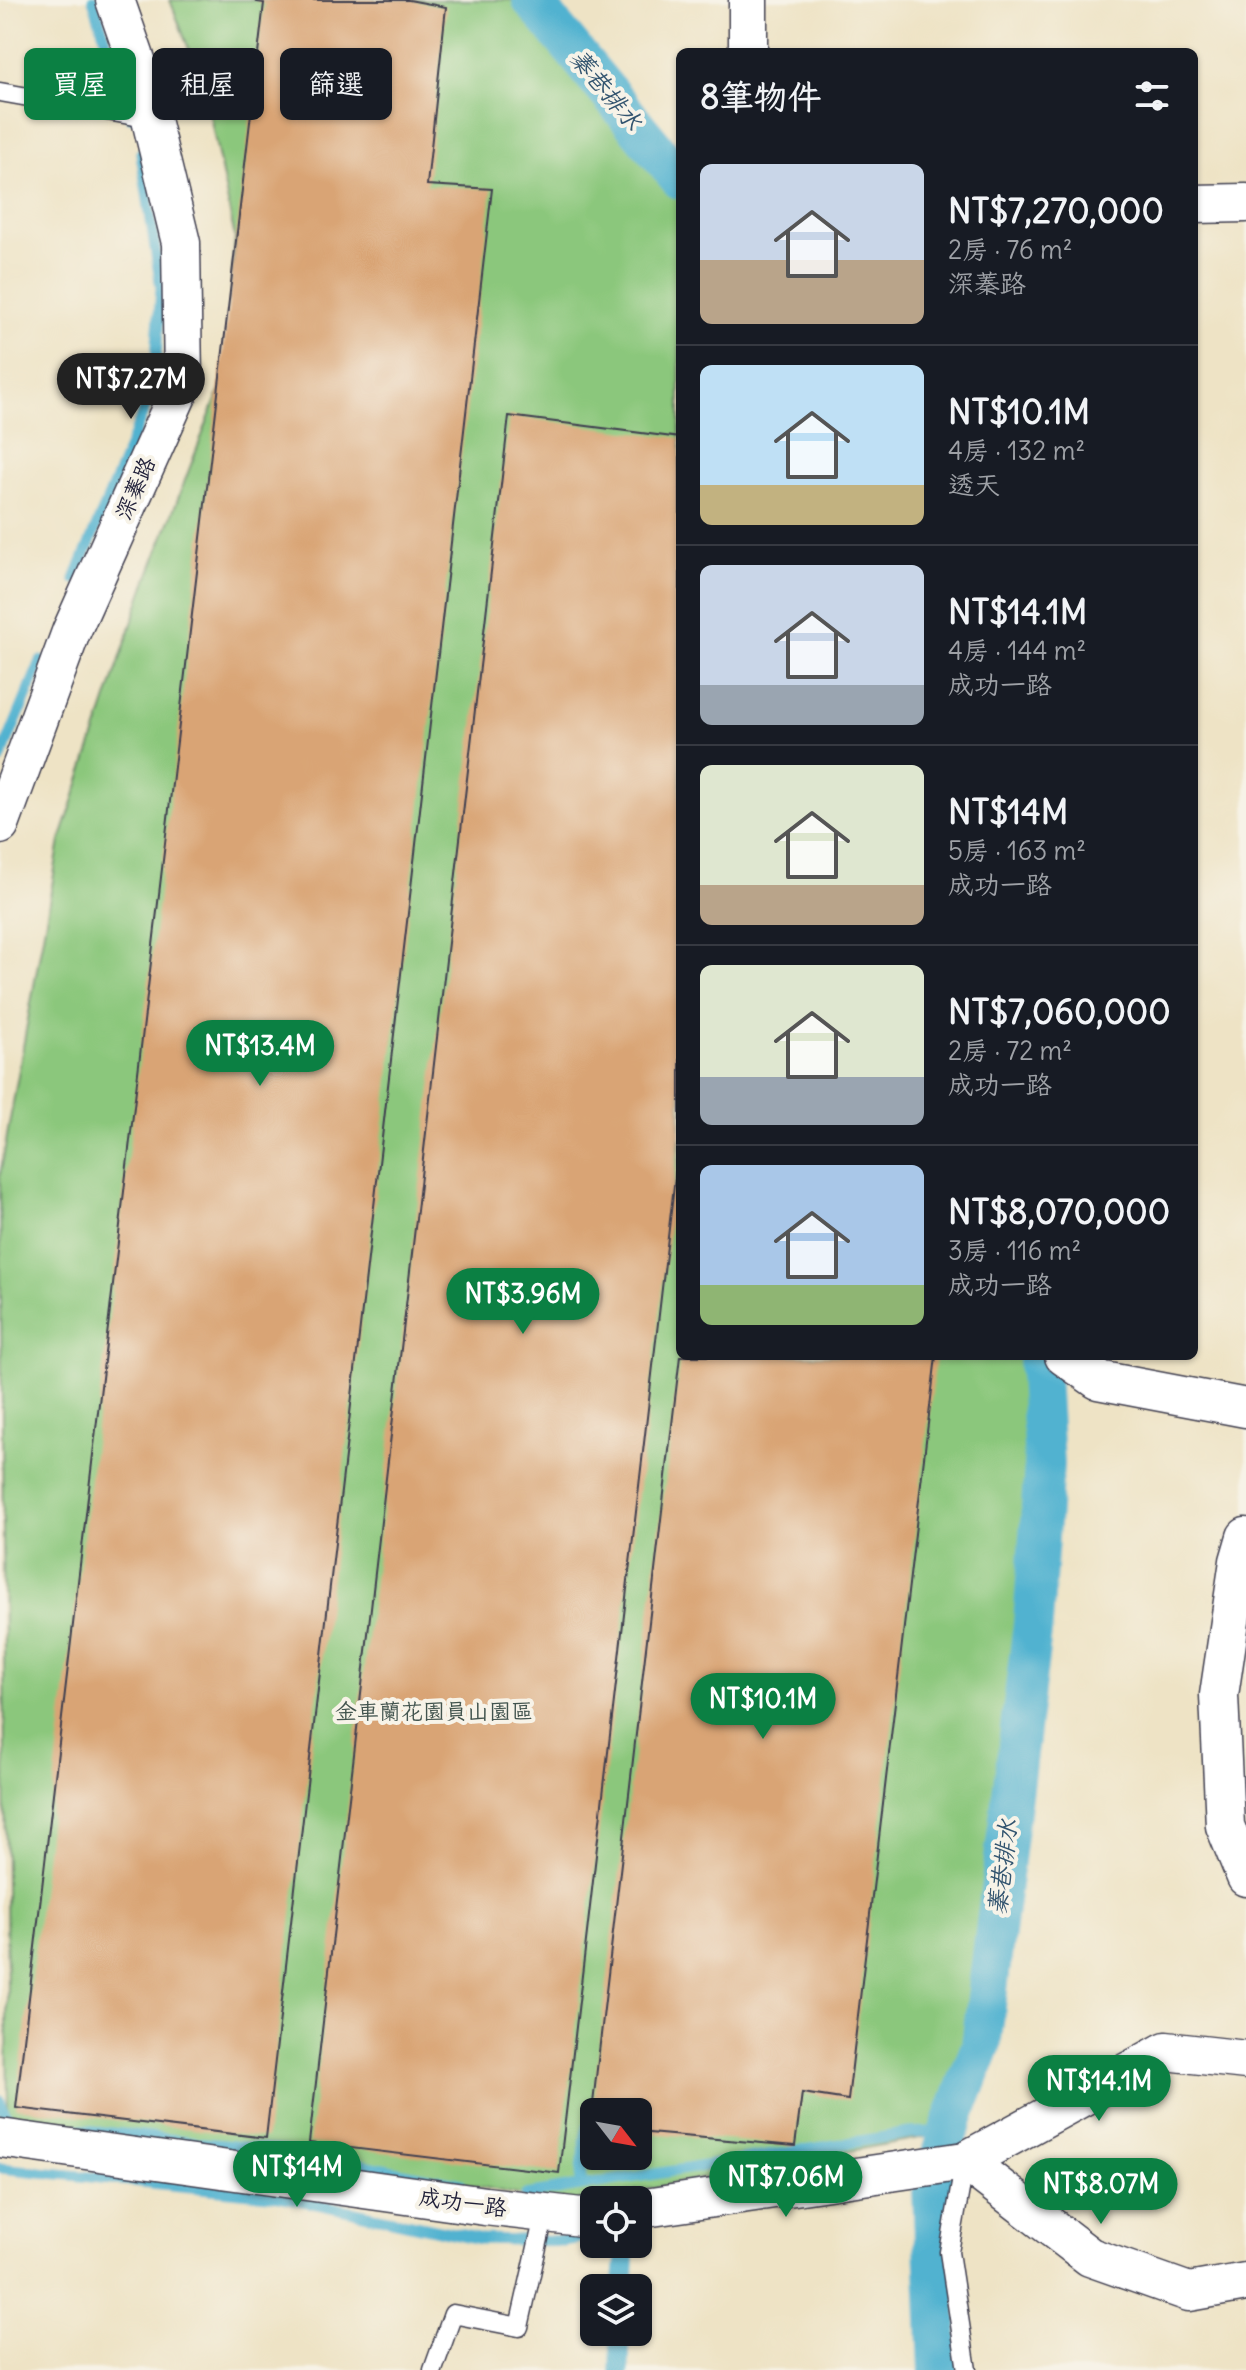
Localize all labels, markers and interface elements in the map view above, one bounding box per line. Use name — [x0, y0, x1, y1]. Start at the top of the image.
water label: 蓁巷排水 — [564, 43, 650, 137]
chip: 買屋 — [24, 48, 136, 120]
chip: 租屋 — [152, 48, 264, 120]
chip: 篩選 — [280, 48, 392, 120]
icon: filters — [1130, 74, 1174, 118]
text: 8筆物件 — [700, 75, 822, 118]
text: NT$7,270,000 — [948, 189, 1164, 232]
icon: home — [764, 196, 860, 292]
text: 2房 · 76 m² — [948, 233, 1073, 266]
text: 深蓁路 — [948, 267, 1026, 300]
pin: NT$7.27M — [48, 353, 214, 421]
text: NT$7.27M — [75, 362, 187, 395]
text: NT$10.1M — [948, 390, 1090, 433]
icon: home — [764, 397, 860, 493]
text: 4房 · 132 m² — [948, 434, 1085, 467]
street label: 深蓁路 — [109, 452, 161, 524]
text: 透天 — [948, 468, 1000, 501]
text: NT$14.1M — [948, 590, 1087, 633]
icon: home — [764, 597, 860, 693]
text: 4房 · 144 m² — [948, 634, 1086, 667]
text: 成功一路 — [948, 668, 1052, 701]
text: NT$14M — [948, 790, 1068, 833]
icon: home — [764, 797, 860, 893]
text: 5房 · 163 m² — [948, 834, 1086, 867]
text: 成功一路 — [948, 868, 1052, 901]
text: NT$7,060,000 — [948, 990, 1171, 1033]
icon: home — [764, 997, 860, 1093]
pin: NT$13.4M — [177, 1020, 343, 1088]
text: NT$13.4M — [204, 1029, 316, 1062]
text: 2房 · 72 m² — [948, 1034, 1072, 1067]
text: 成功一路 — [948, 1068, 1052, 1101]
text: NT$8,070,000 — [948, 1190, 1170, 1233]
icon: home — [764, 1197, 860, 1293]
text: 3房 · 116 m² — [948, 1234, 1081, 1267]
pin: NT$3.96M — [440, 1268, 606, 1336]
text: 成功一路 — [948, 1268, 1052, 1301]
text: NT$3.96M — [464, 1277, 582, 1310]
pin: NT$10.1M — [680, 1673, 846, 1741]
text: NT$10.1M — [709, 1682, 817, 1715]
park label: 金車蘭花園員山園區 — [335, 1697, 533, 1725]
water label: 蓁巷排水 — [981, 1816, 1023, 1916]
pin: NT$14.1M — [1016, 2055, 1182, 2123]
text: NT$14.1M — [1046, 2064, 1152, 2097]
north arrow — [580, 2098, 652, 2170]
map controls — [580, 2098, 652, 2346]
pin: NT$14M — [232, 2141, 362, 2209]
text: NT$14M — [251, 2150, 343, 2183]
pin: NT$7.06M — [703, 2151, 869, 2219]
pin: NT$8.07M — [1018, 2158, 1184, 2226]
text: NT$7.06M — [727, 2160, 845, 2193]
text: NT$8.07M — [1043, 2167, 1159, 2200]
street label: 成功一路 — [417, 2182, 509, 2222]
button: locate — [580, 2186, 652, 2258]
button: layers — [580, 2274, 652, 2346]

